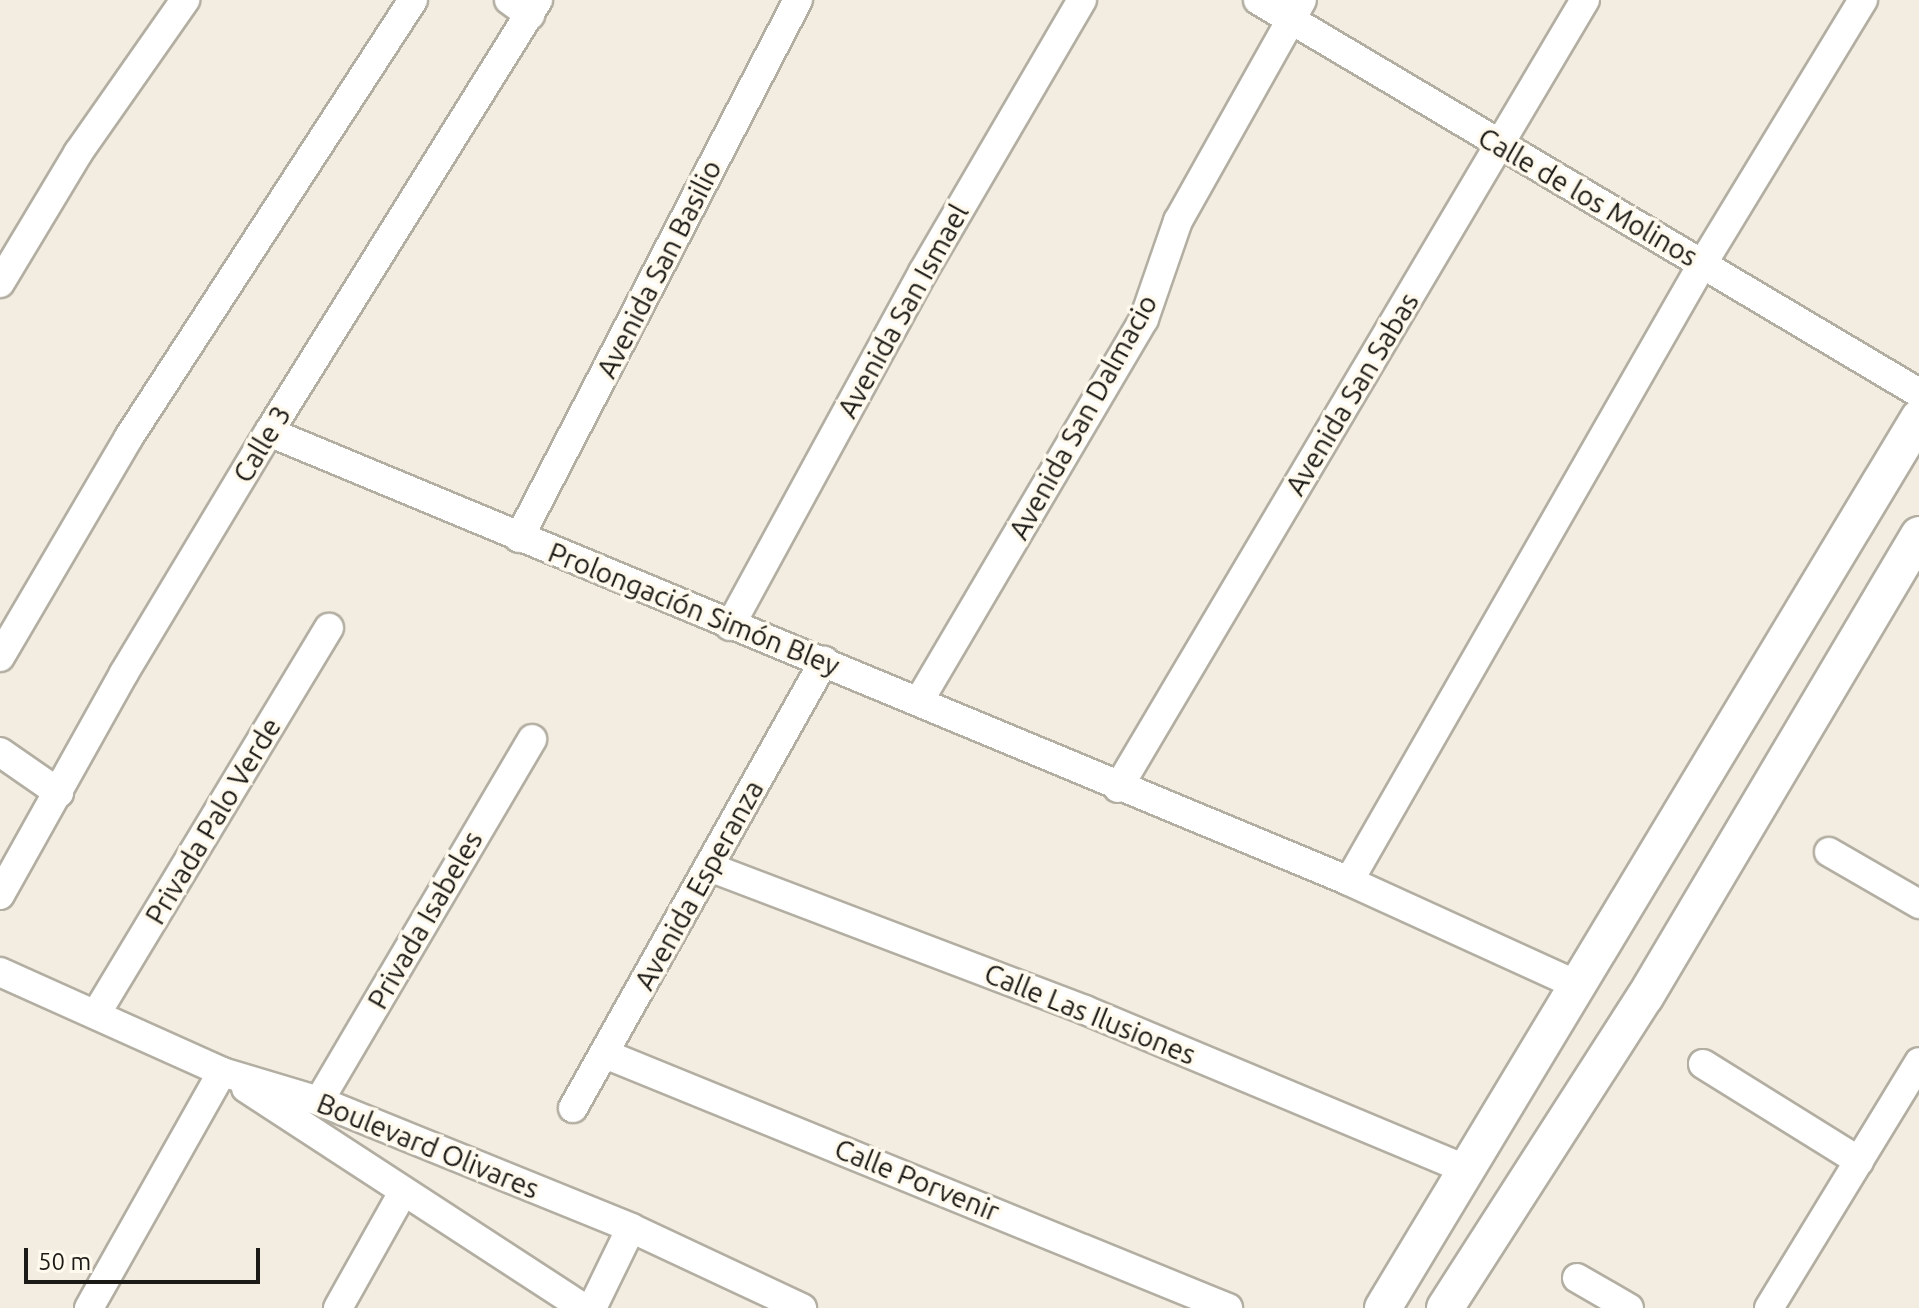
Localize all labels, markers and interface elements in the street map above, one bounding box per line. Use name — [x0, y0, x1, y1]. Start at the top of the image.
street label: Calle de los Molinos — [1472, 120, 1704, 274]
street label: Avenida San Basilio — [590, 154, 728, 384]
street label: Avenida San Ismael — [830, 198, 976, 424]
street label: Avenida San Sabas — [1278, 287, 1426, 501]
street label: Avenida San Dalmacio — [1002, 289, 1164, 545]
street label: Calle 3 — [226, 399, 298, 489]
street label: Prolongación Simón Bley — [544, 535, 844, 683]
street label: Privada Palo Verde — [138, 712, 288, 930]
street label: Avenida Esperanza — [627, 774, 771, 996]
street label: Privada Isabeles — [360, 825, 490, 1015]
street label: Calle Las Ilusiones — [979, 956, 1201, 1072]
street label: Boulevard Olivares — [312, 1086, 544, 1206]
street label: Calle Porvenir — [830, 1132, 1004, 1228]
scale bar — [28, 1232, 264, 1282]
text: 50 m — [38, 1248, 91, 1275]

